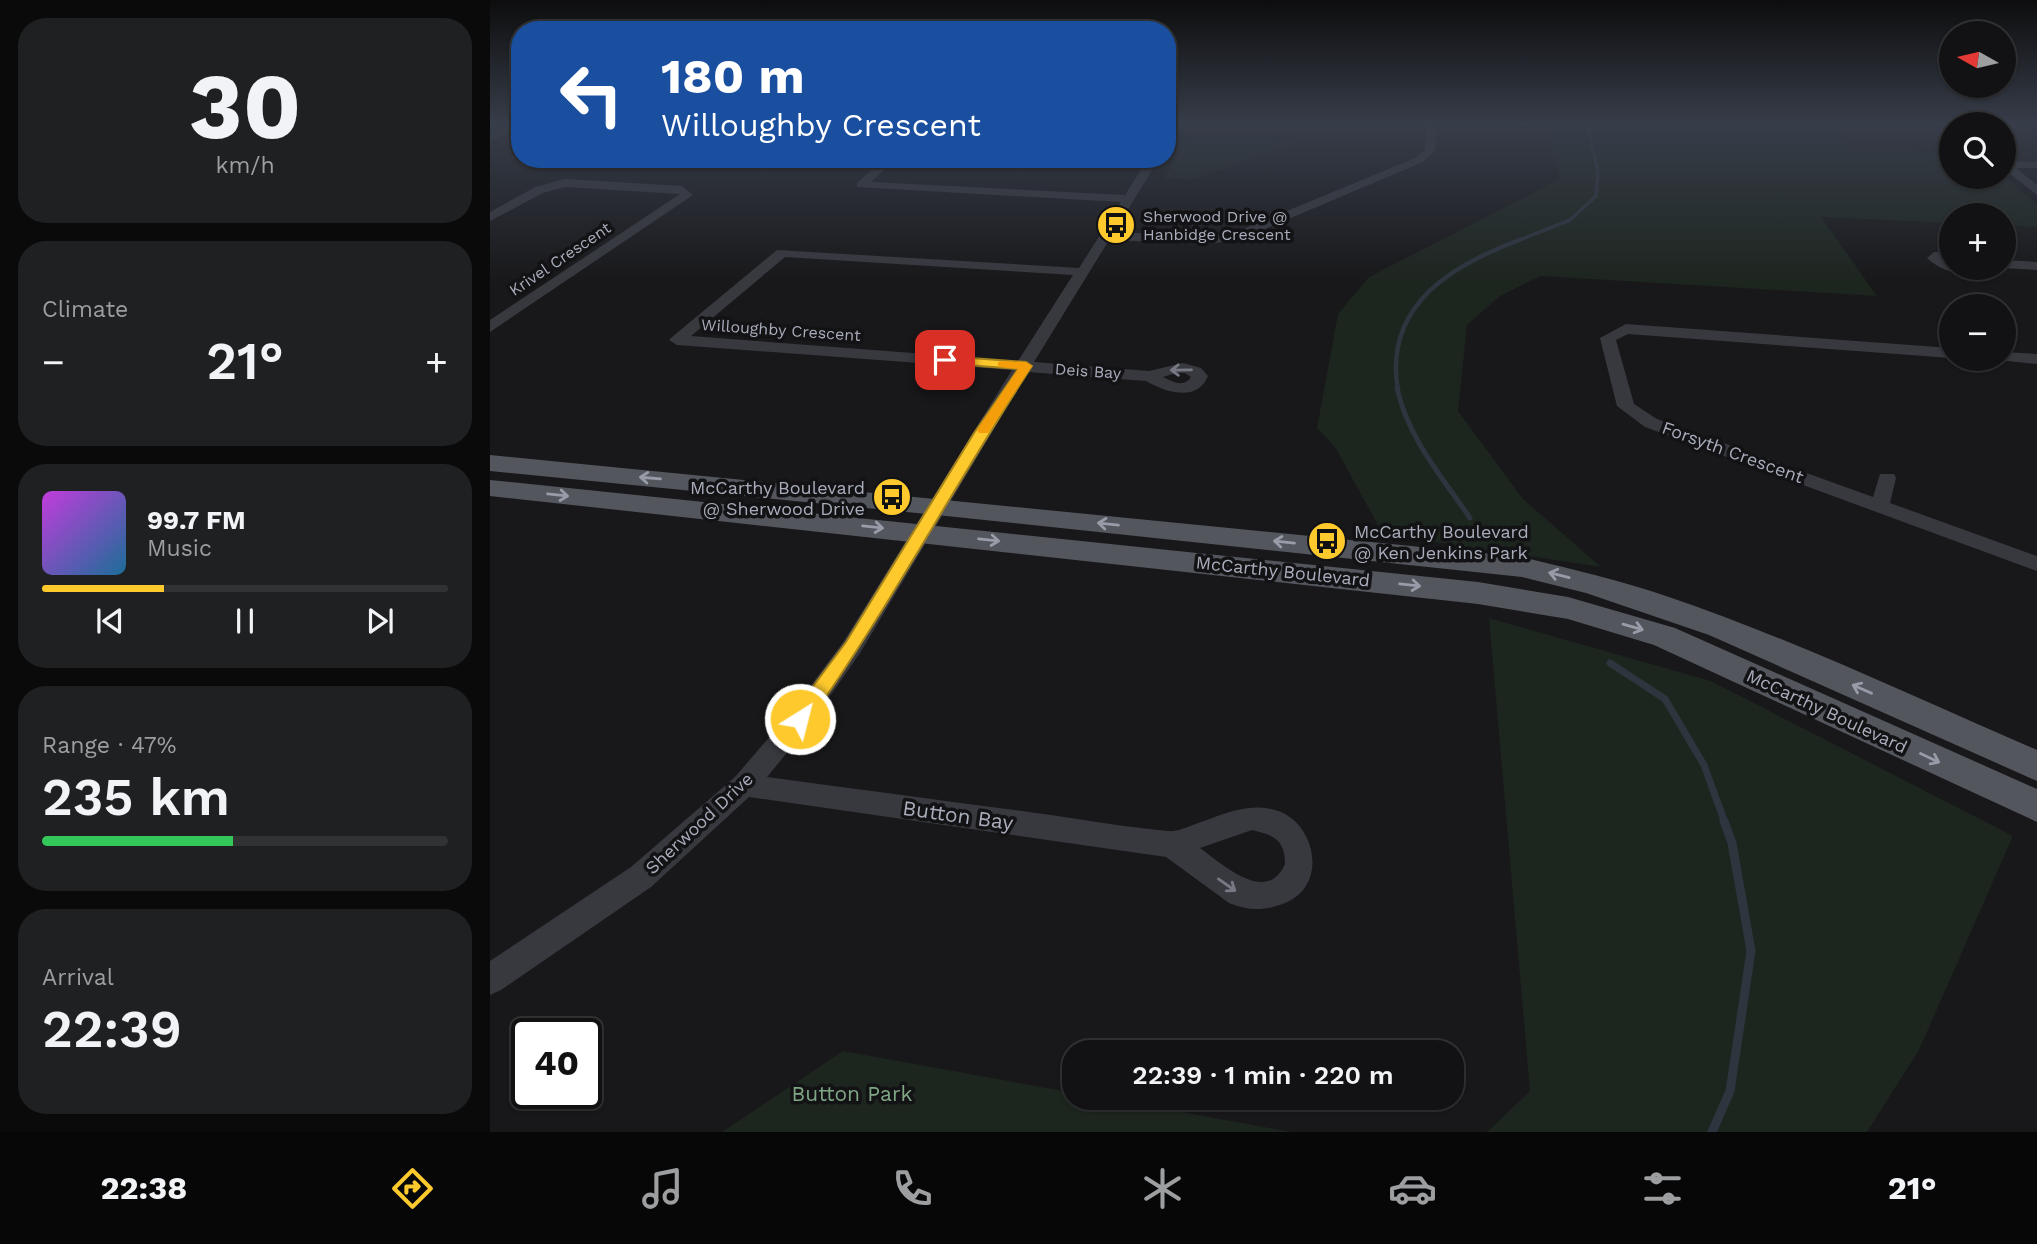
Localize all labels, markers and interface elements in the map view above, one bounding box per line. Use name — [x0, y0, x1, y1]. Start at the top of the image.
north arrow — [1939, 21, 2016, 98]
map controls — [1939, 21, 2016, 371]
text: 180 m — [661, 47, 805, 105]
icon: left — [546, 49, 637, 140]
text: 30 — [189, 53, 301, 160]
text: Willoughby Crescent — [661, 106, 981, 144]
button: search — [1939, 112, 2016, 189]
text: km/h — [215, 152, 275, 179]
button: + — [1939, 203, 2016, 280]
bus stop icon: Sherwood Drive @ Hanbidge Crescent — [1095, 204, 1137, 246]
place label: Sherwood Drive @ Hanbidge Crescent — [1143, 207, 1291, 244]
street label: Krivel Crescent — [506, 218, 615, 300]
button: − — [1939, 294, 2016, 371]
text: Climate — [42, 296, 128, 323]
street label: Willoughby Crescent — [701, 315, 862, 345]
pin — [915, 330, 975, 390]
text: 21° — [206, 331, 284, 392]
text: − — [42, 340, 65, 384]
text: + — [425, 340, 448, 384]
icon: arrive — [926, 341, 964, 379]
street label: Deis Bay — [1054, 359, 1122, 383]
one-way arrow — [1170, 363, 1193, 377]
street label: Forsyth Crescent — [1659, 417, 1807, 488]
one-way arrow — [639, 471, 662, 484]
bus stop icon: McCarthy Boulevard @ Sherwood Drive — [871, 476, 913, 518]
place label: McCarthy Boulevard @ Sherwood Drive — [690, 477, 865, 519]
one-way arrow — [546, 489, 569, 502]
text: 99.7 FM — [147, 505, 246, 535]
one-way arrow — [1097, 517, 1120, 530]
bus stop icon: McCarthy Boulevard @ Ken Jenkins Park — [1306, 520, 1348, 562]
one-way arrow — [862, 521, 884, 534]
place label: McCarthy Boulevard @ Ken Jenkins Park — [1354, 521, 1529, 563]
one-way arrow — [977, 533, 999, 546]
text: Music — [147, 535, 212, 562]
one-way arrow — [1273, 536, 1296, 549]
street label: McCarthy Boulevard — [1195, 551, 1371, 591]
one-way arrow — [1548, 568, 1570, 581]
one-way arrow — [1398, 579, 1420, 592]
icon: previous — [91, 602, 129, 640]
icon: pause — [226, 602, 264, 640]
icon: next — [361, 602, 399, 640]
one-way arrow — [1621, 621, 1643, 634]
street label: McCarthy Boulevard — [1743, 665, 1911, 757]
position arrow — [763, 682, 837, 756]
one-way arrow — [1852, 682, 1874, 695]
text: Range · 47% — [42, 732, 176, 759]
one-way arrow — [1919, 752, 1941, 765]
text: 235 km — [42, 767, 230, 828]
street label: Sherwood Drive — [641, 768, 757, 878]
street label: Button Bay — [901, 795, 1015, 835]
one-way arrow — [1217, 878, 1236, 892]
text: Arrival — [42, 964, 114, 991]
text: 22:39 — [42, 999, 182, 1060]
speed limit sign: 40 — [511, 1018, 602, 1109]
text: 22:39 · 1 min · 220 m — [1132, 1060, 1394, 1090]
park label: Button Park — [792, 1081, 913, 1106]
icon: directions — [388, 1164, 437, 1213]
icon: music — [638, 1164, 687, 1213]
icon: phone — [888, 1164, 937, 1213]
icon: climate — [1138, 1164, 1187, 1213]
icon: car — [1388, 1164, 1437, 1213]
icon: filters — [1638, 1164, 1687, 1213]
text: 22:38 — [100, 1169, 187, 1207]
text: 21° — [1888, 1169, 1936, 1207]

